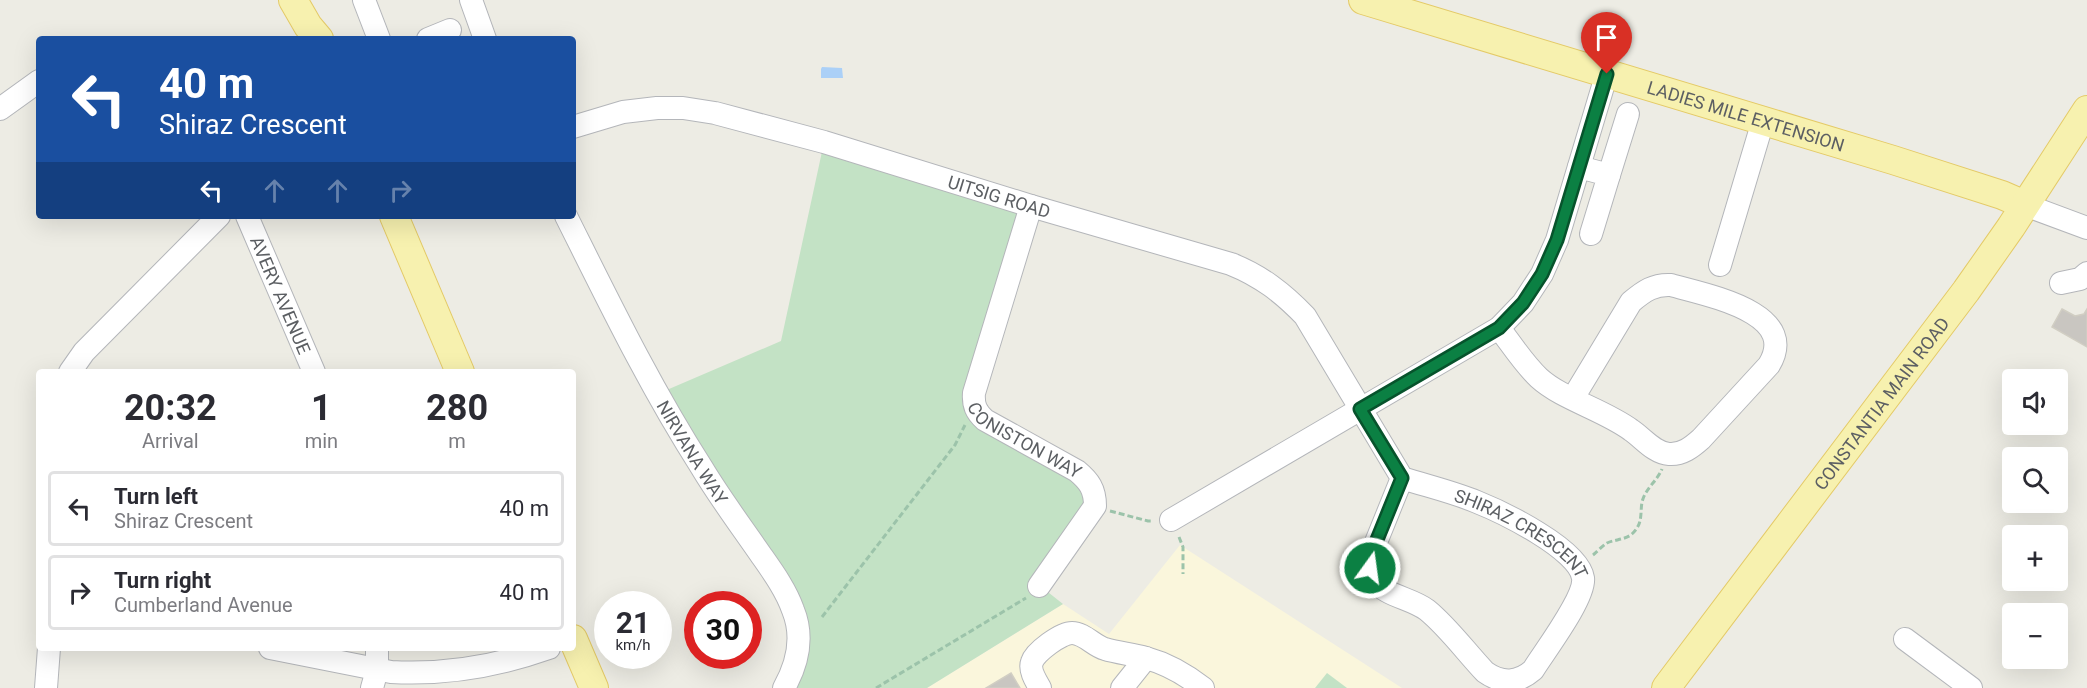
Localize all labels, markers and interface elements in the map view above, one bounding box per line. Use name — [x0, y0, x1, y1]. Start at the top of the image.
pin — [1581, 12, 1632, 74]
icon: arrive — [1590, 21, 1623, 54]
text: 40 m — [159, 59, 254, 108]
icon: left — [60, 60, 138, 138]
street label: LADIES MILE EXTENSION — [1645, 76, 1847, 155]
text: Shiraz Crescent — [159, 109, 347, 141]
street label: UITSIG ROAD — [945, 170, 1053, 222]
icon: left — [195, 174, 228, 207]
icon: ahead — [258, 174, 291, 207]
icon: ahead — [321, 174, 354, 207]
icon: right — [384, 174, 417, 207]
street label: AVERY AVENUE — [246, 233, 315, 357]
street label: CONSTANTIA MAIN ROAD — [1809, 313, 1953, 494]
map controls — [2002, 369, 2068, 669]
button: sound — [2002, 369, 2068, 435]
text: 20:32 — [124, 387, 217, 429]
text: 1 — [311, 387, 332, 429]
text: 280 — [426, 387, 488, 429]
street label: NIRVANA WAY — [653, 396, 733, 508]
street label: CONISTON WAY — [964, 399, 1086, 482]
text: Arrival — [142, 429, 199, 453]
text: min — [305, 429, 338, 453]
text: m — [448, 429, 466, 453]
button: search — [2002, 447, 2068, 513]
text: Turn left — [114, 484, 198, 509]
street label: SHIRAZ CRESCENT — [1452, 484, 1593, 581]
icon: left — [63, 492, 96, 525]
text: 40 m — [500, 496, 549, 521]
text: Shiraz Crescent — [114, 509, 253, 533]
button: + — [2002, 525, 2068, 591]
position arrow — [1338, 536, 1402, 600]
text: Turn right — [114, 568, 211, 593]
icon: right — [63, 576, 96, 609]
text: 40 m — [500, 580, 549, 605]
speed limit sign: 30 — [684, 591, 762, 669]
text: Cumberland Avenue — [114, 593, 293, 617]
button: − — [2002, 603, 2068, 669]
text: 21 — [616, 605, 650, 640]
text: km/h — [615, 636, 651, 654]

